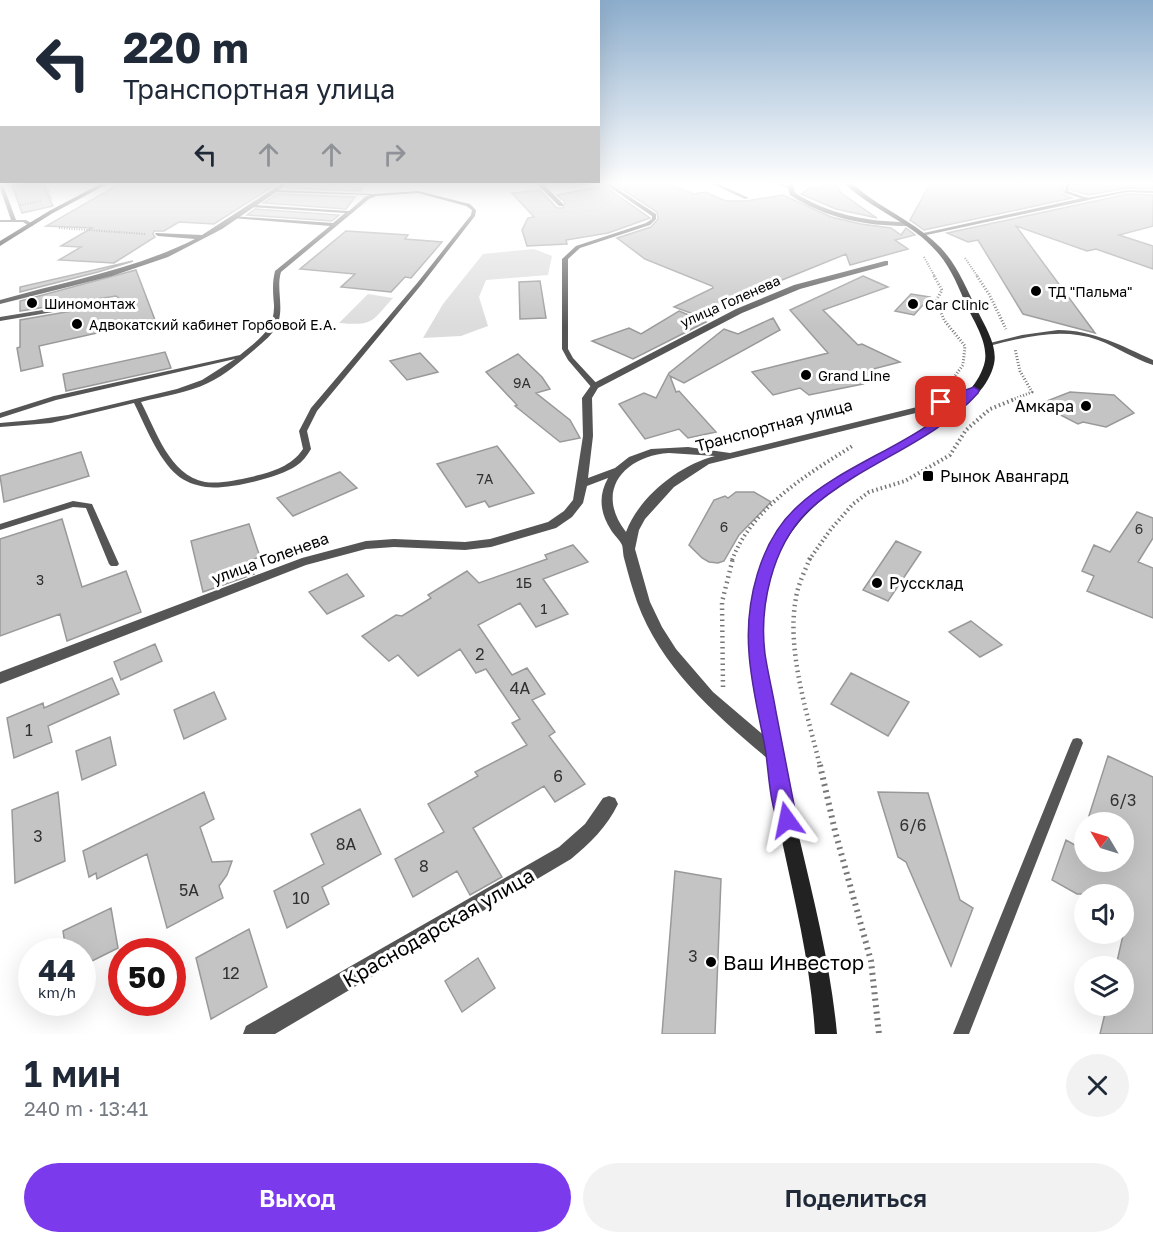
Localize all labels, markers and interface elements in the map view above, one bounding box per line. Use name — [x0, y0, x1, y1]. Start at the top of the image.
text: 220 m — [123, 22, 249, 72]
icon: left — [24, 24, 102, 102]
text: Транспортная улица — [123, 73, 395, 105]
icon: left — [189, 138, 222, 171]
icon: ahead — [252, 138, 285, 171]
icon: ahead — [315, 138, 348, 171]
icon: right — [378, 138, 411, 171]
street label: улица Голенева — [677, 271, 783, 331]
place label: ТД "Пальма" — [1048, 283, 1133, 300]
marker: ТД "Пальма" — [1029, 284, 1043, 298]
place label: Шиномонтаж — [44, 295, 136, 312]
marker: Шиномонтаж — [25, 296, 39, 310]
place label: Car Clinic — [925, 296, 990, 313]
marker: Car Clinic — [906, 297, 920, 311]
place label: Адвокатский кабинет Горбовой Е.А. — [89, 316, 337, 333]
marker: Адвокатский кабинет Горбовой Е.А. — [70, 317, 84, 331]
place label: Grand Line — [818, 367, 890, 384]
marker: Grand Line — [799, 368, 813, 382]
house number: 9А — [513, 374, 532, 391]
pin — [915, 376, 966, 427]
icon: arrive — [924, 385, 957, 418]
street label: Транспортная улица — [693, 394, 855, 456]
place label: Амкара — [1015, 396, 1074, 416]
marker: Амкара — [1079, 399, 1093, 413]
place label: Рынок Авангард — [940, 466, 1069, 486]
marker: Рынок Авангард — [921, 469, 935, 483]
house number: 7А — [477, 470, 494, 487]
house number: 6 — [720, 518, 728, 535]
house number: 6 — [1135, 520, 1143, 537]
street label: улица Голенева — [209, 528, 331, 588]
house number: 3 — [36, 571, 44, 588]
place label: Руссклад — [889, 573, 964, 593]
house number: 1Б — [516, 574, 532, 591]
marker: Руссклад — [870, 576, 884, 590]
house number: 1 — [541, 600, 548, 617]
house number: 2 — [475, 644, 485, 664]
house number: 4А — [510, 678, 531, 698]
house number: 1 — [25, 720, 33, 740]
house number: 6 — [553, 766, 563, 786]
position arrow — [755, 788, 819, 852]
house number: 6/3 — [1110, 790, 1136, 810]
north arrow — [1074, 812, 1134, 872]
map controls — [1074, 812, 1134, 1016]
house number: 6/6 — [899, 815, 927, 835]
house number: 3 — [33, 826, 43, 846]
house number: 8А — [336, 834, 357, 854]
house number: 8 — [419, 856, 429, 876]
street label: Краснодарская улица — [338, 862, 538, 992]
house number: 5А — [179, 880, 199, 900]
button: sound — [1074, 884, 1134, 944]
house number: 10 — [292, 888, 310, 908]
speed limit sign: 50 — [108, 938, 186, 1016]
house number: 3 — [688, 946, 698, 966]
place label: Ваш Инвестор — [723, 950, 864, 974]
text: 44 — [38, 952, 76, 988]
marker: Ваш Инвестор — [704, 955, 718, 969]
button: layers — [1074, 956, 1134, 1016]
house number: 12 — [222, 963, 240, 983]
text: km/h — [38, 983, 76, 1001]
text: 1 мин — [24, 1052, 121, 1095]
button: close — [1066, 1054, 1129, 1117]
text: 240 m · 13:41 — [24, 1096, 148, 1120]
button: Выход — [24, 1163, 571, 1232]
button: Поделиться — [583, 1163, 1129, 1232]

